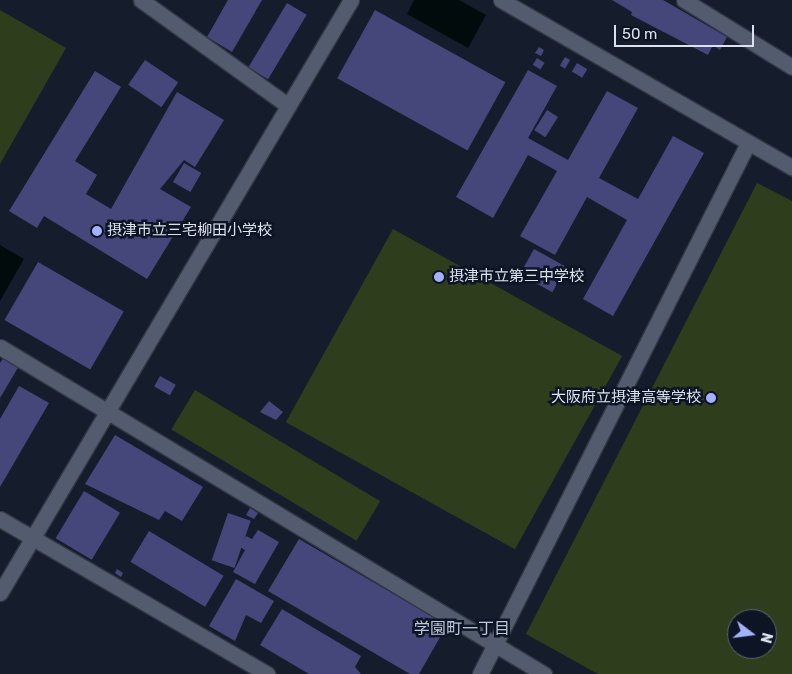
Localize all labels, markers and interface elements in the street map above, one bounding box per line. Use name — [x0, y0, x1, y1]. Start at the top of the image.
scale bar — [617, 15, 757, 47]
text: 50 m — [622, 25, 657, 43]
place label: 摂津市立三宅柳田小学校 — [107, 222, 272, 240]
marker: 摂津市立三宅柳田小学校 — [91, 225, 103, 237]
place label: 摂津市立第三中学校 — [449, 268, 584, 286]
marker: 摂津市立第三中学校 — [433, 271, 445, 283]
place label: 大阪府立摂津高等学校 — [551, 389, 701, 407]
marker: 大阪府立摂津高等学校 — [705, 392, 717, 404]
north arrow — [727, 609, 777, 659]
district label: 学園町一丁目 — [414, 619, 510, 639]
text: N — [756, 631, 776, 645]

